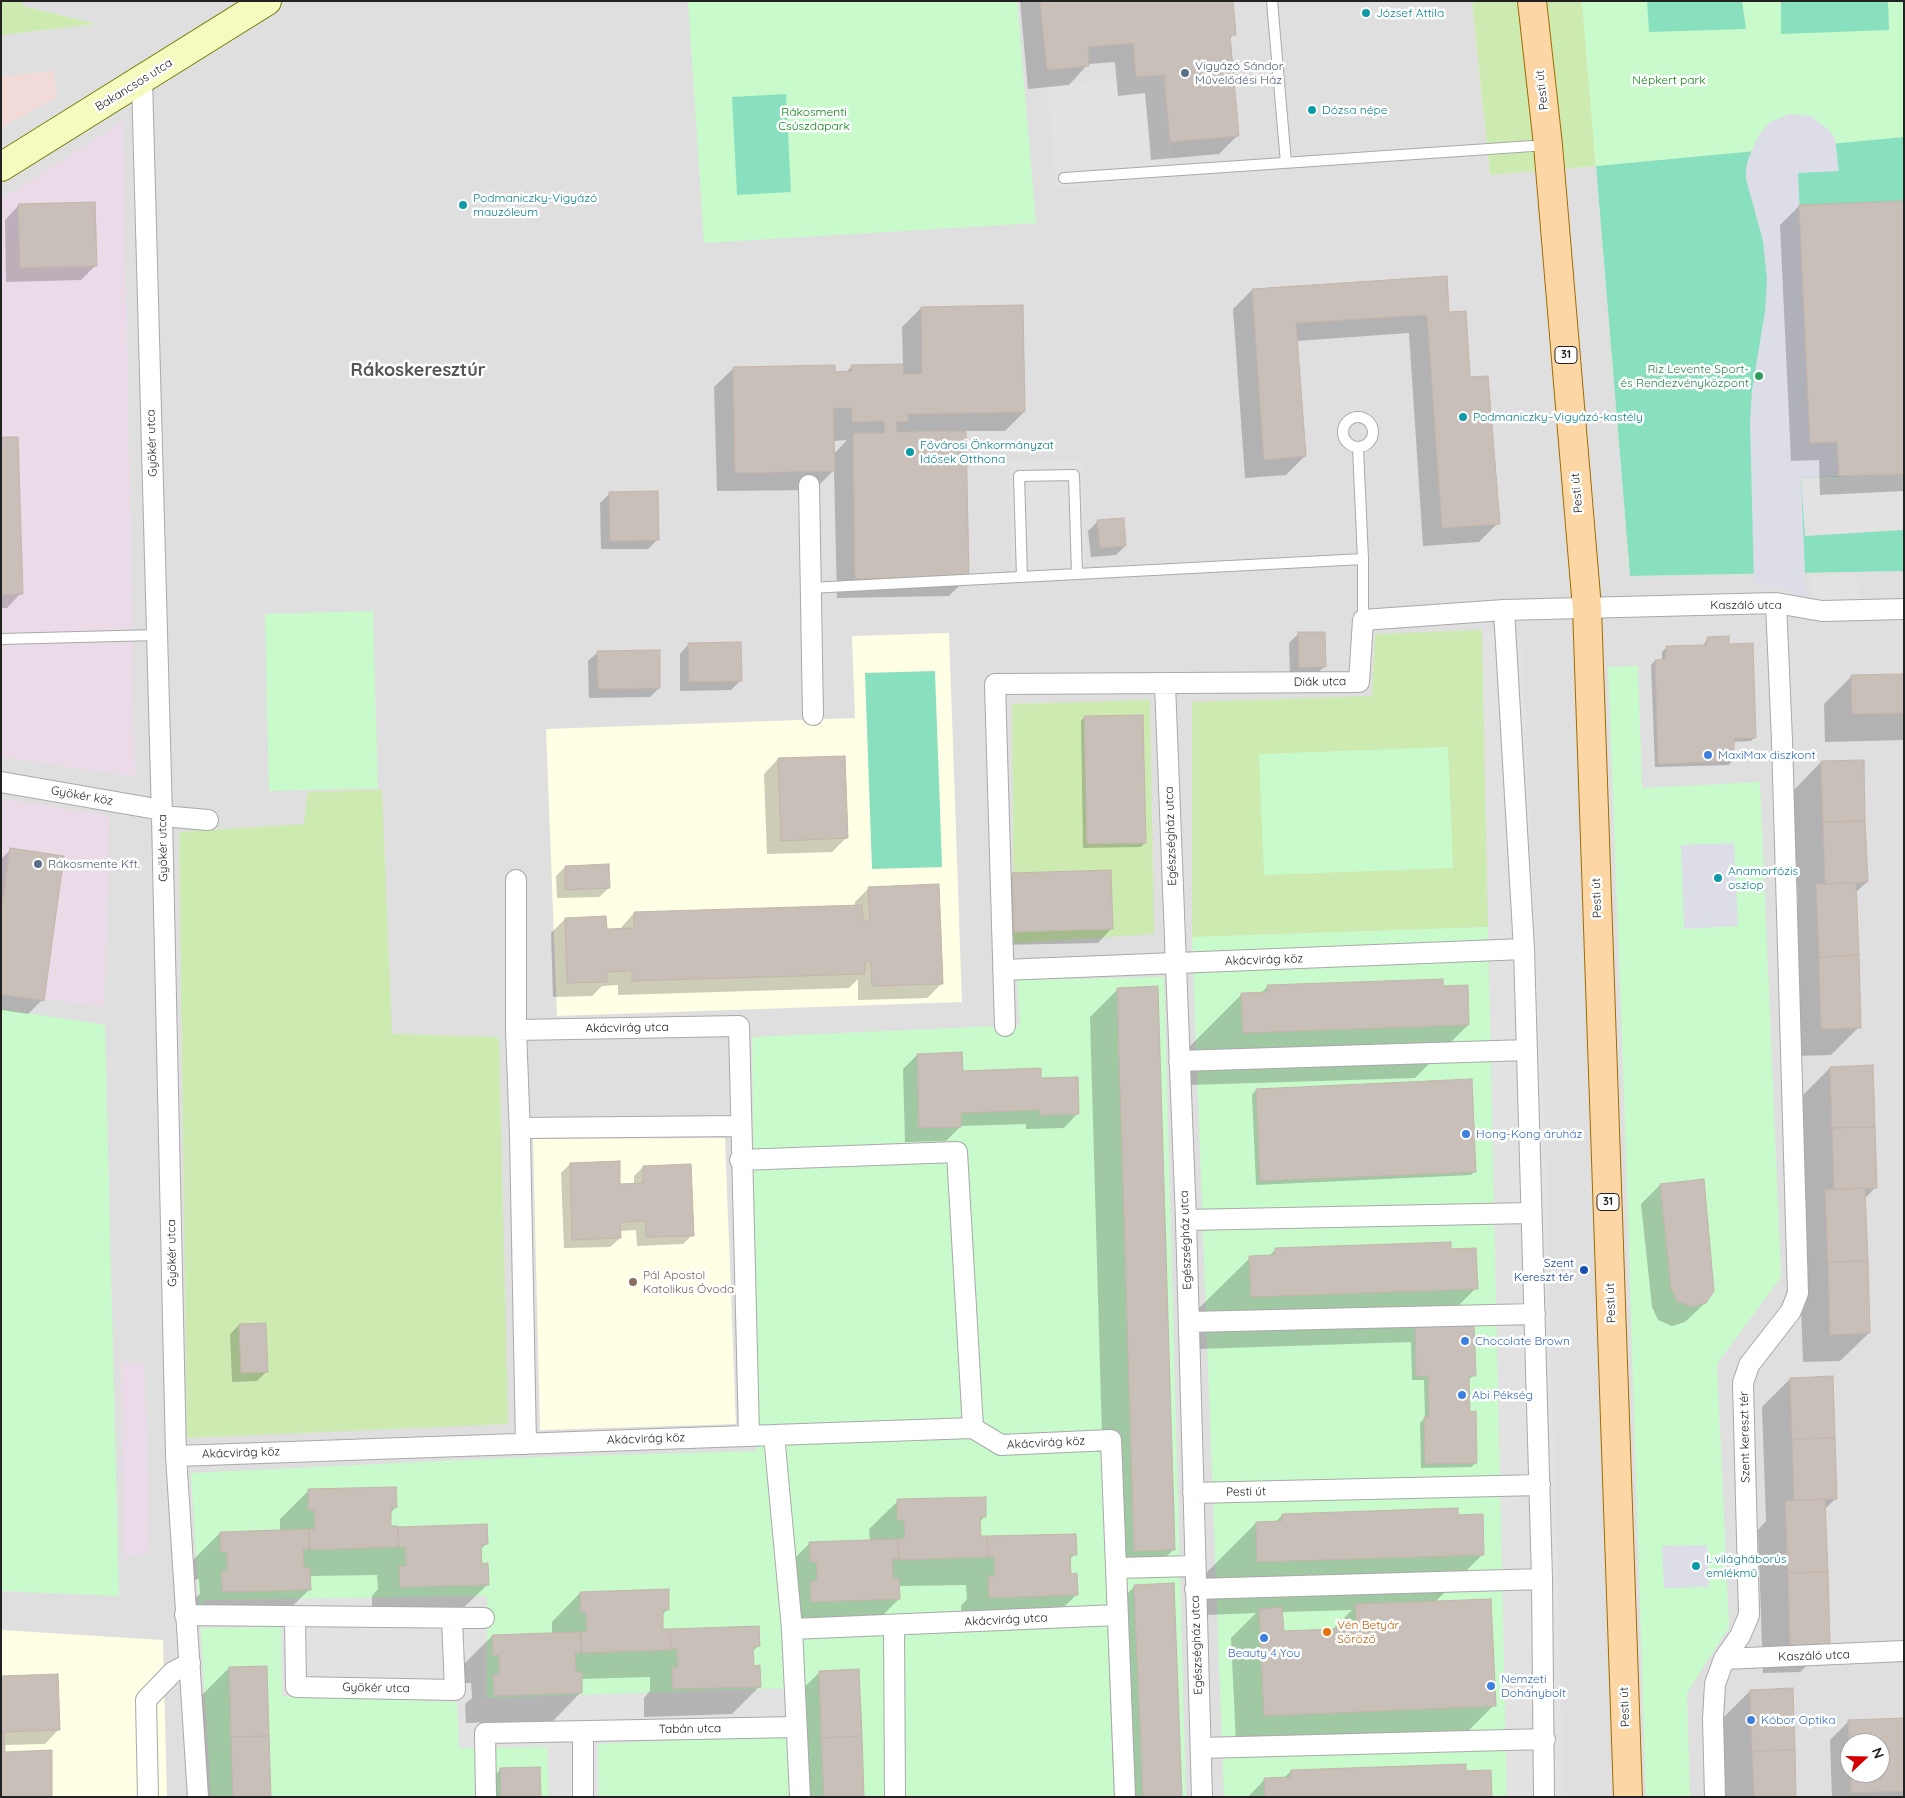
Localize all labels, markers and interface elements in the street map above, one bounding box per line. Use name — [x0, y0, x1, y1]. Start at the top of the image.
place label: József Attila — [1376, 6, 1444, 20]
marker: József Attila — [1360, 7, 1372, 19]
street label: Bakancsos utca — [93, 56, 175, 114]
place label: Vigyázó Sándor Művelődési Ház — [1195, 59, 1283, 87]
marker: Vigyázó Sándor Művelődési Ház — [1179, 67, 1191, 79]
street label: Pesti út — [1533, 69, 1551, 111]
park label: Népkert park — [1632, 73, 1706, 87]
place label: Dózsa népe — [1322, 103, 1388, 117]
marker: Dózsa népe — [1306, 104, 1318, 116]
park label: Rákosmenti Csúszdapark — [778, 105, 850, 133]
place label: Podmaniczky-Vigyázó mauzóleum — [473, 191, 597, 219]
marker: Podmaniczky-Vigyázó mauzóleum — [457, 199, 469, 211]
road number: 31 — [1555, 346, 1577, 364]
district label: Rákoskeresztúr — [350, 360, 486, 382]
place label: Riz Levente Sport- és Rendezvényközpont — [1620, 362, 1749, 390]
marker: Riz Levente Sport- és Rendezvényközpont — [1753, 370, 1765, 382]
street label: Gyökér utca — [144, 409, 160, 477]
place label: Podmaniczky–Vigyázó-kastély — [1473, 410, 1643, 424]
marker: Podmaniczky–Vigyázó-kastély — [1457, 411, 1469, 423]
place label: Fővárosi Önkormányzat Idősek Otthona — [920, 438, 1054, 466]
marker: Fővárosi Önkormányzat Idősek Otthona — [904, 446, 916, 458]
street label: Pesti út — [1568, 472, 1586, 514]
street label: Kaszáló utca — [1710, 598, 1782, 612]
street label: Diák utca — [1294, 674, 1346, 690]
place label: MaxiMax diszkont — [1718, 748, 1815, 762]
marker: MaxiMax diszkont — [1702, 749, 1714, 761]
street label: Gyökér köz — [50, 783, 114, 809]
street label: Egészségház utca — [1162, 786, 1180, 886]
street label: Gyökér utca — [155, 814, 171, 882]
place label: Rákosmente Kft. — [48, 857, 140, 871]
marker: Rákosmente Kft. — [32, 858, 44, 870]
place label: Anamorfózis oszlop — [1728, 864, 1798, 892]
marker: Anamorfózis oszlop — [1712, 872, 1724, 884]
street label: Pesti út — [1589, 878, 1605, 918]
street label: Akácvirág köz — [1225, 951, 1303, 969]
street label: Akácvirág utca — [585, 1020, 669, 1036]
place label: Hong-Kong áruház — [1476, 1127, 1582, 1141]
marker: Hong-Kong áruház — [1460, 1128, 1472, 1140]
street label: Egészségház utca — [1177, 1190, 1195, 1290]
road number: 31 — [1597, 1194, 1619, 1210]
street label: Gyökér utca — [164, 1219, 180, 1287]
place label: Szent Kereszt tér — [1514, 1256, 1574, 1284]
marker: Szent Kereszt tér — [1578, 1264, 1590, 1276]
place label: Pál Apostol Katolikus Óvoda — [643, 1268, 734, 1296]
marker: Pál Apostol Katolikus Óvoda — [627, 1276, 639, 1288]
street label: Pesti út — [1603, 1283, 1619, 1323]
place label: Chocolate Brown — [1475, 1334, 1570, 1348]
marker: Chocolate Brown — [1459, 1335, 1471, 1347]
place label: Abi Pékség — [1472, 1388, 1533, 1402]
marker: Abi Pékség — [1456, 1389, 1468, 1401]
street label: Szent kereszt tér — [1737, 1391, 1753, 1483]
street label: Akácvirág köz — [607, 1430, 685, 1448]
street label: Akácvirág köz — [1007, 1434, 1085, 1452]
street label: Akácvirág köz — [202, 1444, 280, 1462]
street label: Pesti út — [1226, 1484, 1266, 1500]
place label: I. világháborús emlékmű — [1706, 1552, 1787, 1580]
marker: I. világháborús emlékmű — [1690, 1560, 1702, 1572]
street label: Egészségház utca — [1188, 1595, 1206, 1695]
street label: Akácvirág utca — [964, 1611, 1048, 1629]
place label: Vén Betyár Söröző — [1337, 1618, 1399, 1646]
marker: Vén Betyár Söröző — [1321, 1626, 1333, 1638]
marker: Beauty 4 You — [1258, 1632, 1270, 1644]
place label: Beauty 4 You — [1228, 1646, 1300, 1660]
street label: Kaszáló utca — [1778, 1648, 1850, 1664]
place label: Nemzeti Dohánybolt — [1501, 1672, 1566, 1700]
street label: Gyökér utca — [342, 1680, 410, 1696]
marker: Nemzeti Dohánybolt — [1485, 1680, 1497, 1692]
street label: Pesti út — [1617, 1687, 1633, 1727]
place label: Kóbor Optika — [1761, 1713, 1836, 1727]
marker: Kóbor Optika — [1745, 1714, 1757, 1726]
street label: Tabán utca — [659, 1721, 721, 1737]
north arrow — [1840, 1733, 1890, 1783]
text: N — [1868, 1745, 1888, 1761]

